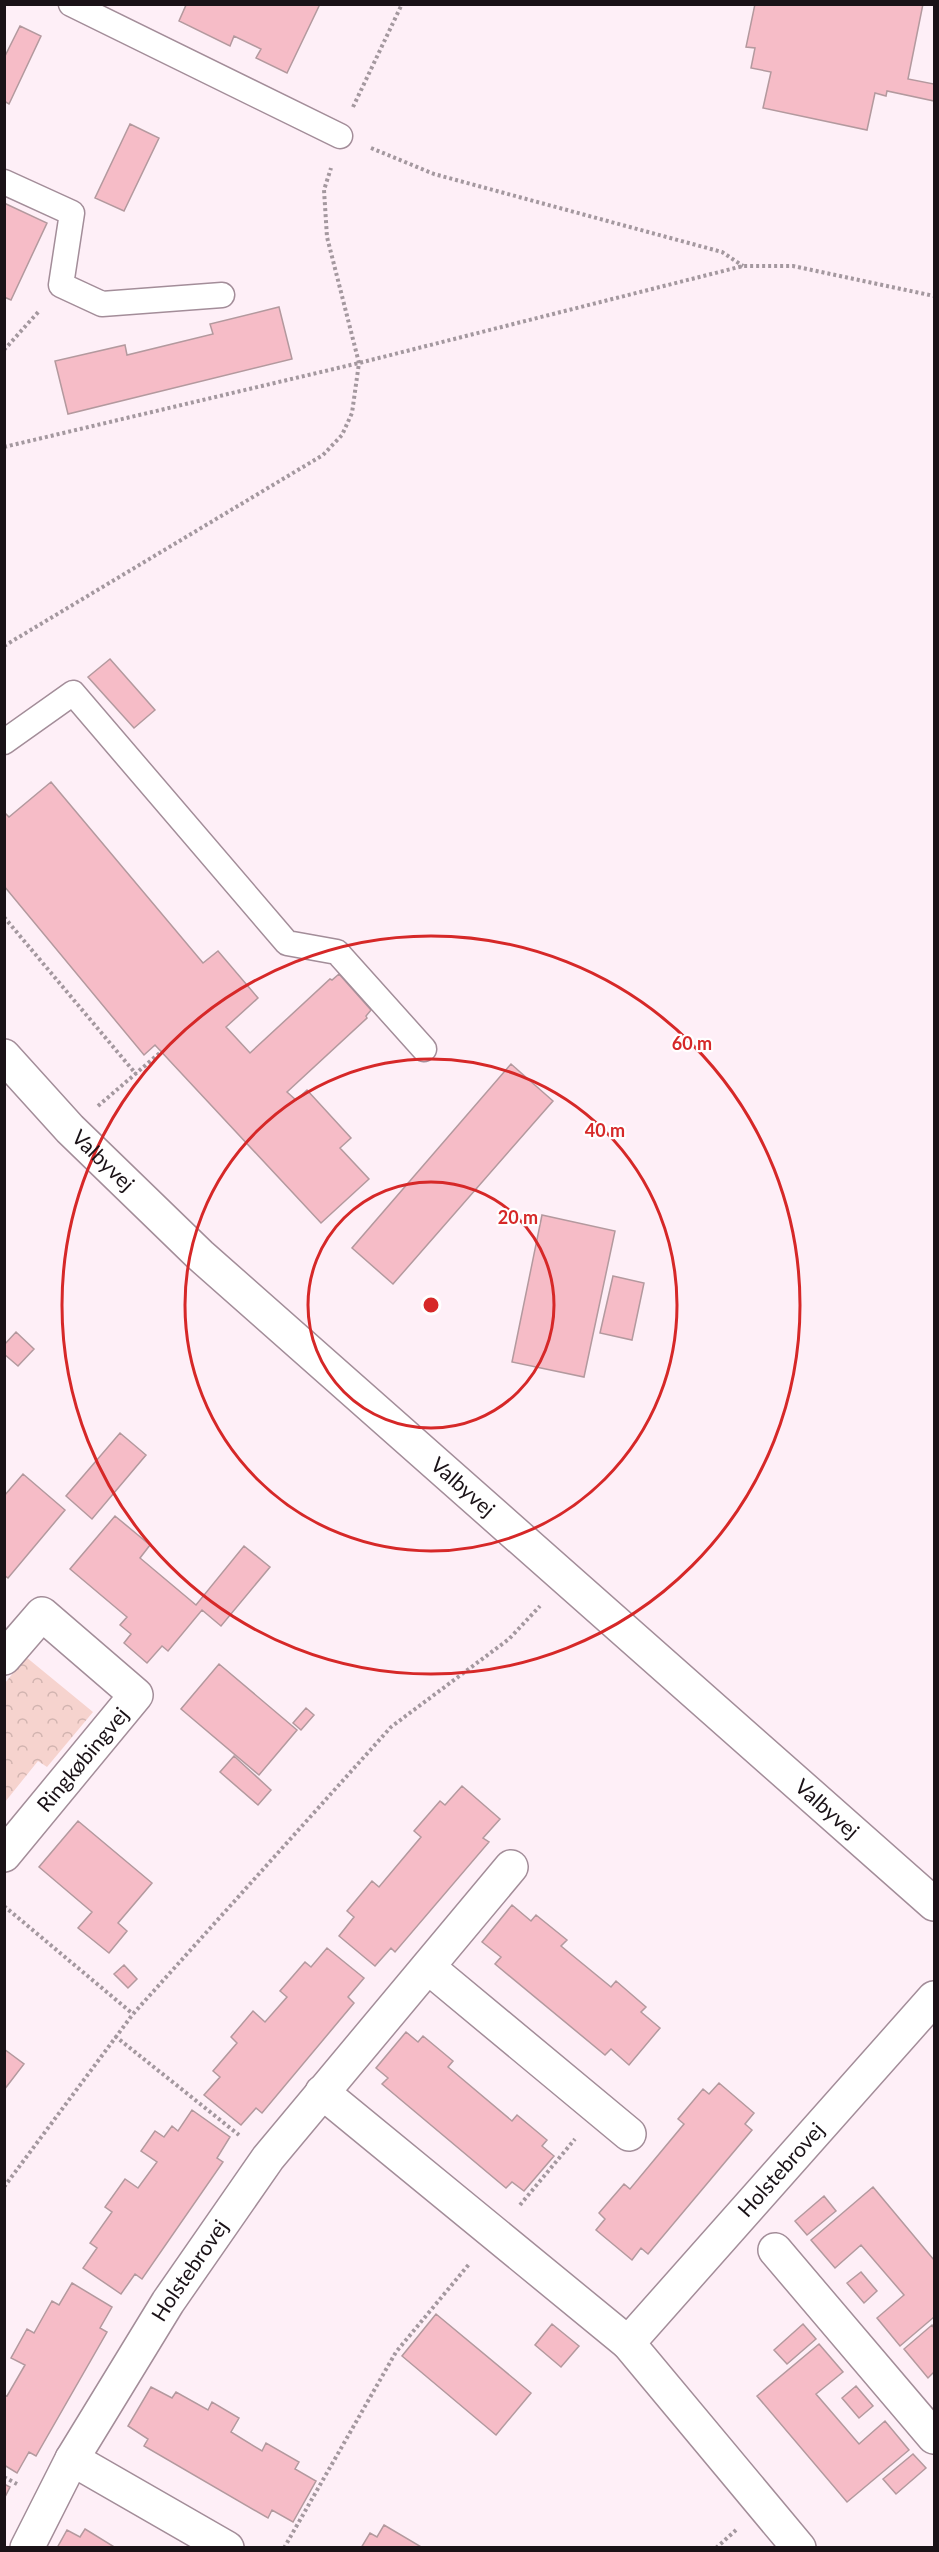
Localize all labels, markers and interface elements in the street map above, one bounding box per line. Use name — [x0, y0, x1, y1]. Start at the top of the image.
text: 60 m — [672, 1032, 712, 1054]
text: 40 m — [585, 1119, 625, 1141]
street label: Valbyvej — [67, 1124, 140, 1195]
text: 20 m — [498, 1206, 538, 1228]
centre of rings — [421, 1295, 441, 1315]
street label: Valbyvej — [426, 1451, 501, 1521]
street label: Ringkøbingvej — [31, 1702, 133, 1816]
street label: Valbyvej — [791, 1773, 865, 1843]
street label: Holstebrovej — [732, 2117, 829, 2221]
street label: Holstebrovej — [145, 2214, 232, 2325]

